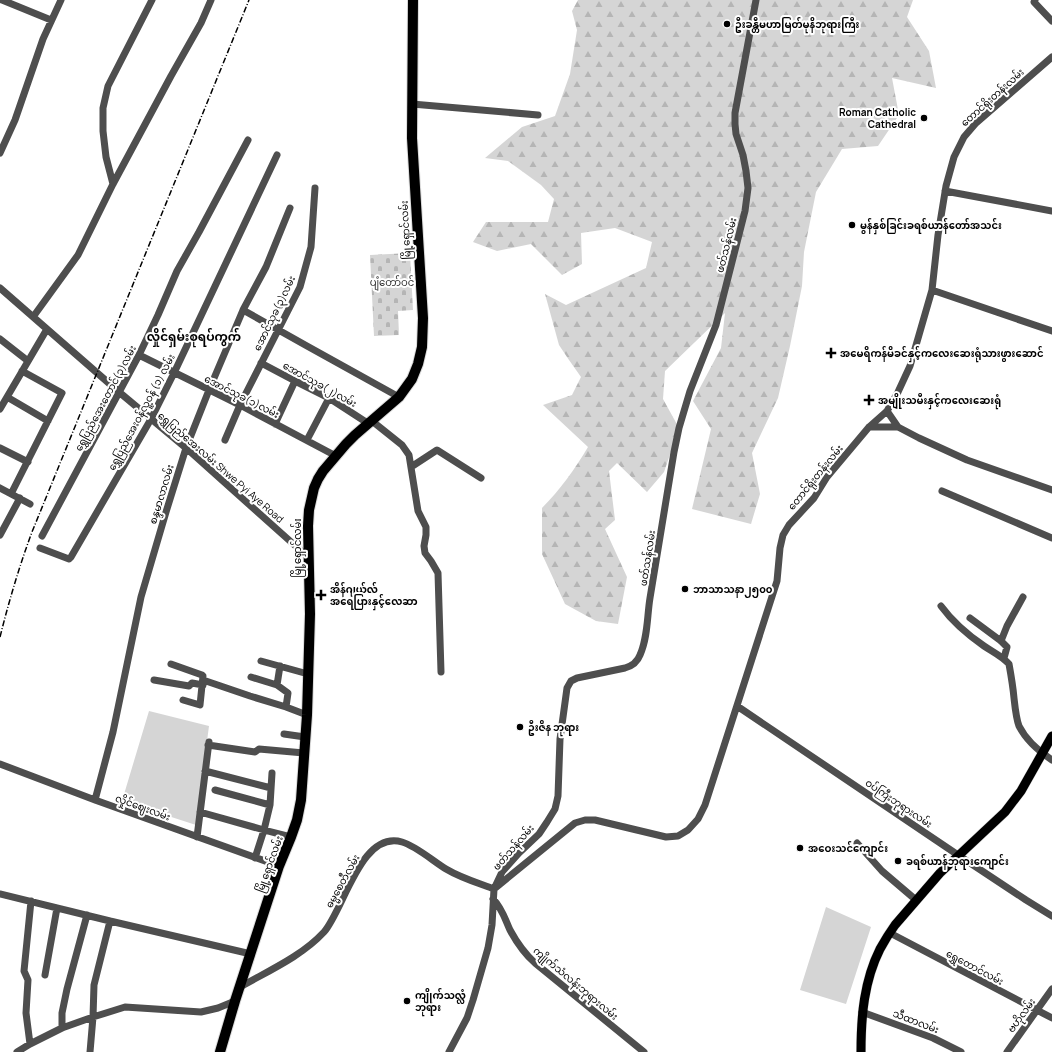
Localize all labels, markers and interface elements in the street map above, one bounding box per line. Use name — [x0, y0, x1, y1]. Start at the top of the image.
place label: ဦးခန္တီမဟာမြတ်မုနိဘုရားကြီး — [735, 17, 860, 34]
marker: ဦးခန္တီမဟာမြတ်မုနိဘုရားကြီး — [722, 19, 732, 29]
street label: တောင်ရိုးတန်းလမ်း — [957, 65, 1028, 131]
place label: Roman Catholic Cathedral — [839, 105, 916, 131]
marker: Roman Catholic Cathedral — [919, 113, 929, 123]
street label: မြို့ရှောင်လမ်း — [396, 200, 416, 260]
street label: ဖတ်သန်လမ်း — [712, 216, 742, 275]
place label: မွန်နှစ်ခြင်းခရစ်ယာန်တော်အသင်း — [860, 218, 1002, 235]
marker: မွန်နှစ်ခြင်းခရစ်ယာန်တော်အသင်း — [847, 220, 857, 230]
street label: အောင်သုခ(၃)လမ်း — [250, 273, 300, 354]
park label: ပျံတော်ဝင် — [370, 275, 414, 291]
district label: လှိုင်ရှမ်းစုရပ်ကွက် — [147, 327, 241, 348]
street label: ရွှေပြည်အေးတောင်(၃)လမ်း — [71, 343, 141, 454]
place label: အမေရိကန်မိခင်နှင့်ကလေးဆေးရုံသားဖွားဆောင် — [840, 346, 1044, 363]
marker: အမေရိကန်မိခင်နှင့်ကလေးဆေးရုံသားဖွားဆောင် — [825, 347, 837, 359]
street label: ရွှေပြည်အေးဝန်လူ့ဝန် (၁) လမ်း — [104, 351, 179, 474]
street label: အောင်သုခ(၂)လမ်း — [279, 358, 360, 412]
street label: အောင်သုခ(၁)လမ်း — [201, 371, 282, 423]
place label: အမျိုးသမီးနှင့်ကလေးဆေးရုံ — [878, 393, 1001, 410]
marker: အမျိုးသမီးနှင့်ကလေးဆေးရုံ — [863, 394, 875, 406]
street label: ရွှေပြည်အေးလမ်း Shwe Pyi Aye Road — [154, 408, 287, 527]
street label: တောင်ရိုးတန်းလမ်း — [784, 441, 847, 514]
street label: စန္ဒမာလာလမ်း — [145, 462, 179, 526]
street label: မြို့ရှောင်လမ်း — [290, 518, 306, 578]
street label: ဖတ်သန်လမ်း — [636, 529, 660, 587]
place label: အိန်ဂျယ်လ် အရေပြားနှင့်လေဆာ — [330, 582, 417, 611]
place label: ဘာသာသနာ၂၅၀၀ — [693, 582, 773, 598]
marker: ဘာသာသနာ၂၅၀၀ — [680, 584, 690, 594]
marker: အိန်ဂျယ်လ် အရေပြားနှင့်လေဆာ — [315, 589, 327, 601]
place label: ဦးဇိန ဘုရား — [528, 720, 579, 737]
marker: ဦးဇိန ဘုရား — [515, 722, 525, 732]
street label: ဝပ်ကြီးဘုရားလမ်း — [862, 775, 935, 832]
street label: လှိုင်ဈေးလမ်း — [113, 791, 172, 825]
street label: ဖတ်သန်လမ်း — [489, 821, 538, 874]
street label: မြို့ရှောင်လမ်း — [252, 834, 288, 895]
place label: အဝေးသင်ကျောင်း — [808, 841, 888, 857]
marker: အဝေးသင်ကျောင်း — [795, 843, 805, 853]
street label: ဓမ္မစေတီလမ်း — [322, 852, 364, 911]
place label: ခရစ်ယာန်ဘုရားကျောင်း — [906, 854, 1009, 871]
marker: ခရစ်ယာန်ဘုရားကျောင်း — [893, 856, 903, 866]
street label: ကျိုက်သံလန်းဘုရားလမ်း — [529, 943, 621, 1024]
street label: ရွှေတောင်လမ်း — [943, 946, 1006, 990]
place label: ကျိုက်သလ္လံ ဘုရား — [415, 988, 466, 1017]
street label: ဗဟိုလမ်း — [1004, 995, 1040, 1036]
marker: ကျိုက်သလ္လံ ဘုရား — [402, 996, 412, 1006]
street label: သီထာလမ်း — [891, 1006, 941, 1036]

